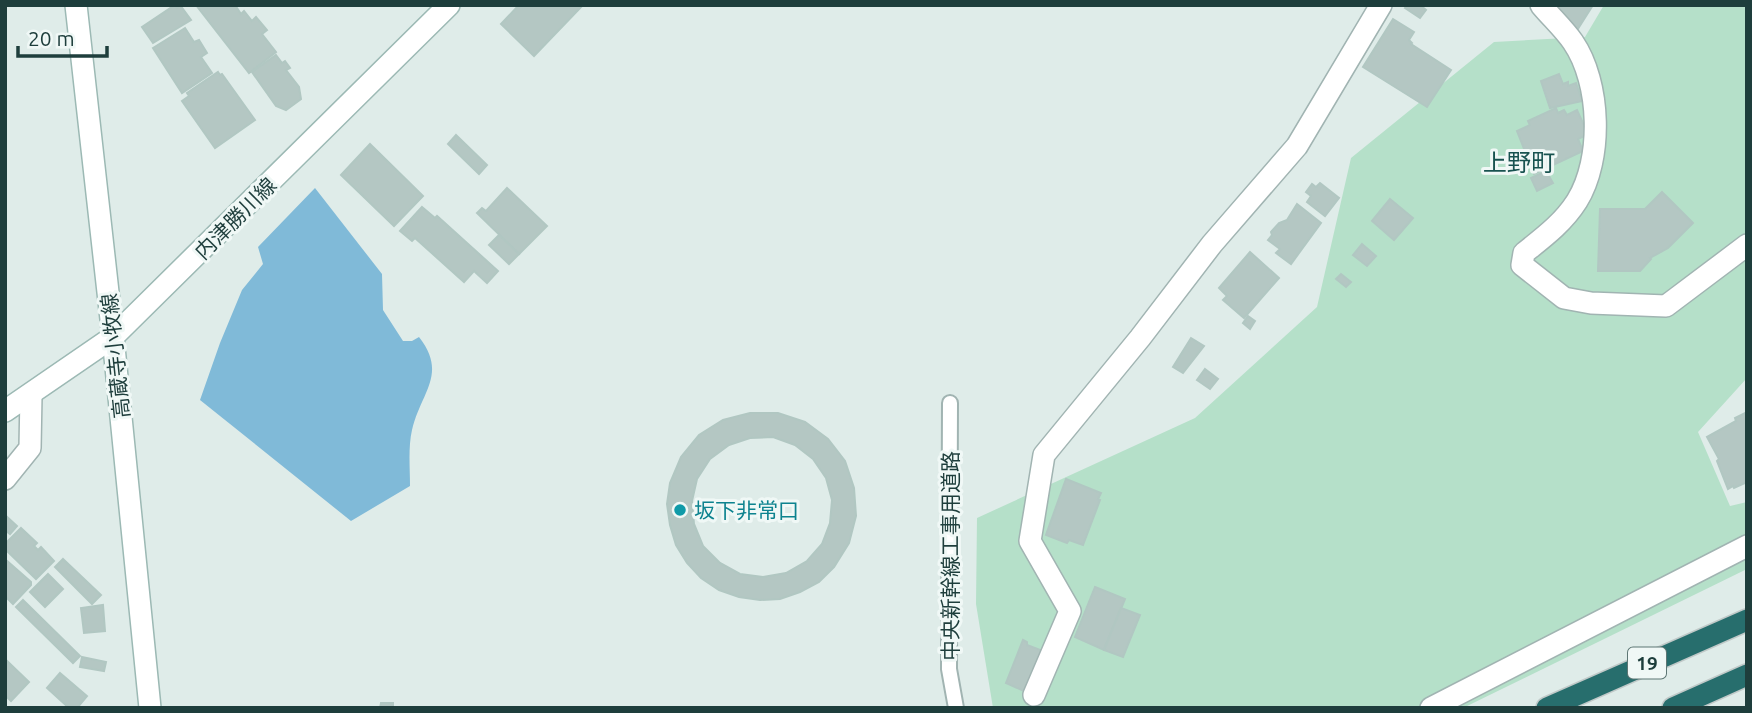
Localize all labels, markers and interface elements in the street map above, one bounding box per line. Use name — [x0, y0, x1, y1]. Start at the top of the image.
scale bar — [18, 14, 107, 58]
text: 20 m — [28, 26, 75, 50]
district label: 上野町 — [1483, 149, 1555, 176]
street label: 内津勝川線 — [189, 172, 281, 264]
street label: 高蔵寺小牧線 — [96, 292, 134, 420]
street label: 中央新幹線工事用道路 — [938, 451, 962, 661]
place label: 坂下非常口 — [694, 498, 799, 522]
marker: 坂下非常口 — [672, 502, 688, 518]
road number: 19 — [1628, 648, 1666, 678]

